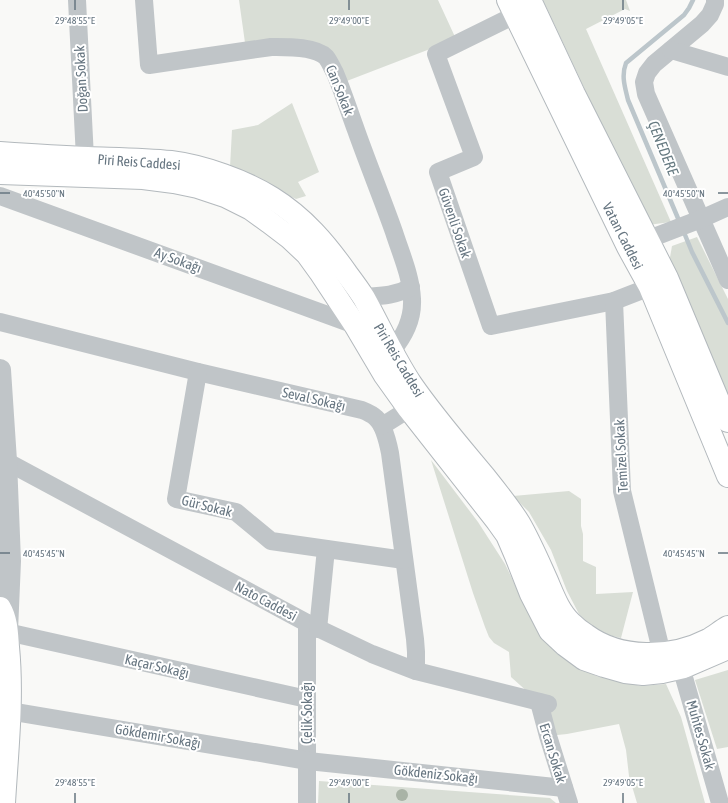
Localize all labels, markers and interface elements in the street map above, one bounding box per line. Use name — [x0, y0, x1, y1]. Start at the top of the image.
text: 29°48'55"E — [55, 15, 96, 26]
text: 29°49'00"E — [329, 15, 370, 26]
text: 29°49'05"E — [603, 15, 644, 26]
street label: Doğan Sokak — [71, 45, 91, 113]
street label: Can Sokak — [323, 63, 357, 117]
water label: ÇENEDERE — [645, 118, 682, 178]
street label: Piri Reis Caddesi — [97, 151, 181, 173]
street label: Güvenli Sokak — [436, 186, 474, 260]
text: 40°45'50"N — [23, 188, 65, 199]
text: 40°45'50"N — [663, 188, 705, 199]
street label: Vatan Caddesi — [599, 200, 647, 272]
street label: Ay Sokağı — [152, 244, 204, 276]
street label: Piri Reis Caddesi — [371, 320, 427, 400]
street label: Seval Sokağı — [281, 384, 347, 414]
street label: Temizel Sokak — [611, 419, 631, 493]
street label: Gür Sokak — [180, 492, 234, 520]
text: 40°45'45"N — [23, 548, 65, 559]
text: 40°45'45"N — [663, 548, 705, 559]
street label: Nato Caddesi — [232, 578, 300, 624]
street label: Kaçar Sokağı — [123, 651, 191, 681]
street label: Çelik Sokağı — [299, 682, 315, 744]
street label: Muhtes Sokak — [683, 699, 719, 771]
street label: Gökdemir Sokağı — [114, 721, 202, 751]
street label: Ercan Sokak — [536, 721, 570, 785]
street label: Gökdeniz Sokağı — [393, 762, 479, 786]
text: 29°48'55"E — [55, 777, 96, 788]
text: 29°49'00"E — [329, 777, 370, 788]
text: 29°49'05"E — [603, 777, 644, 788]

